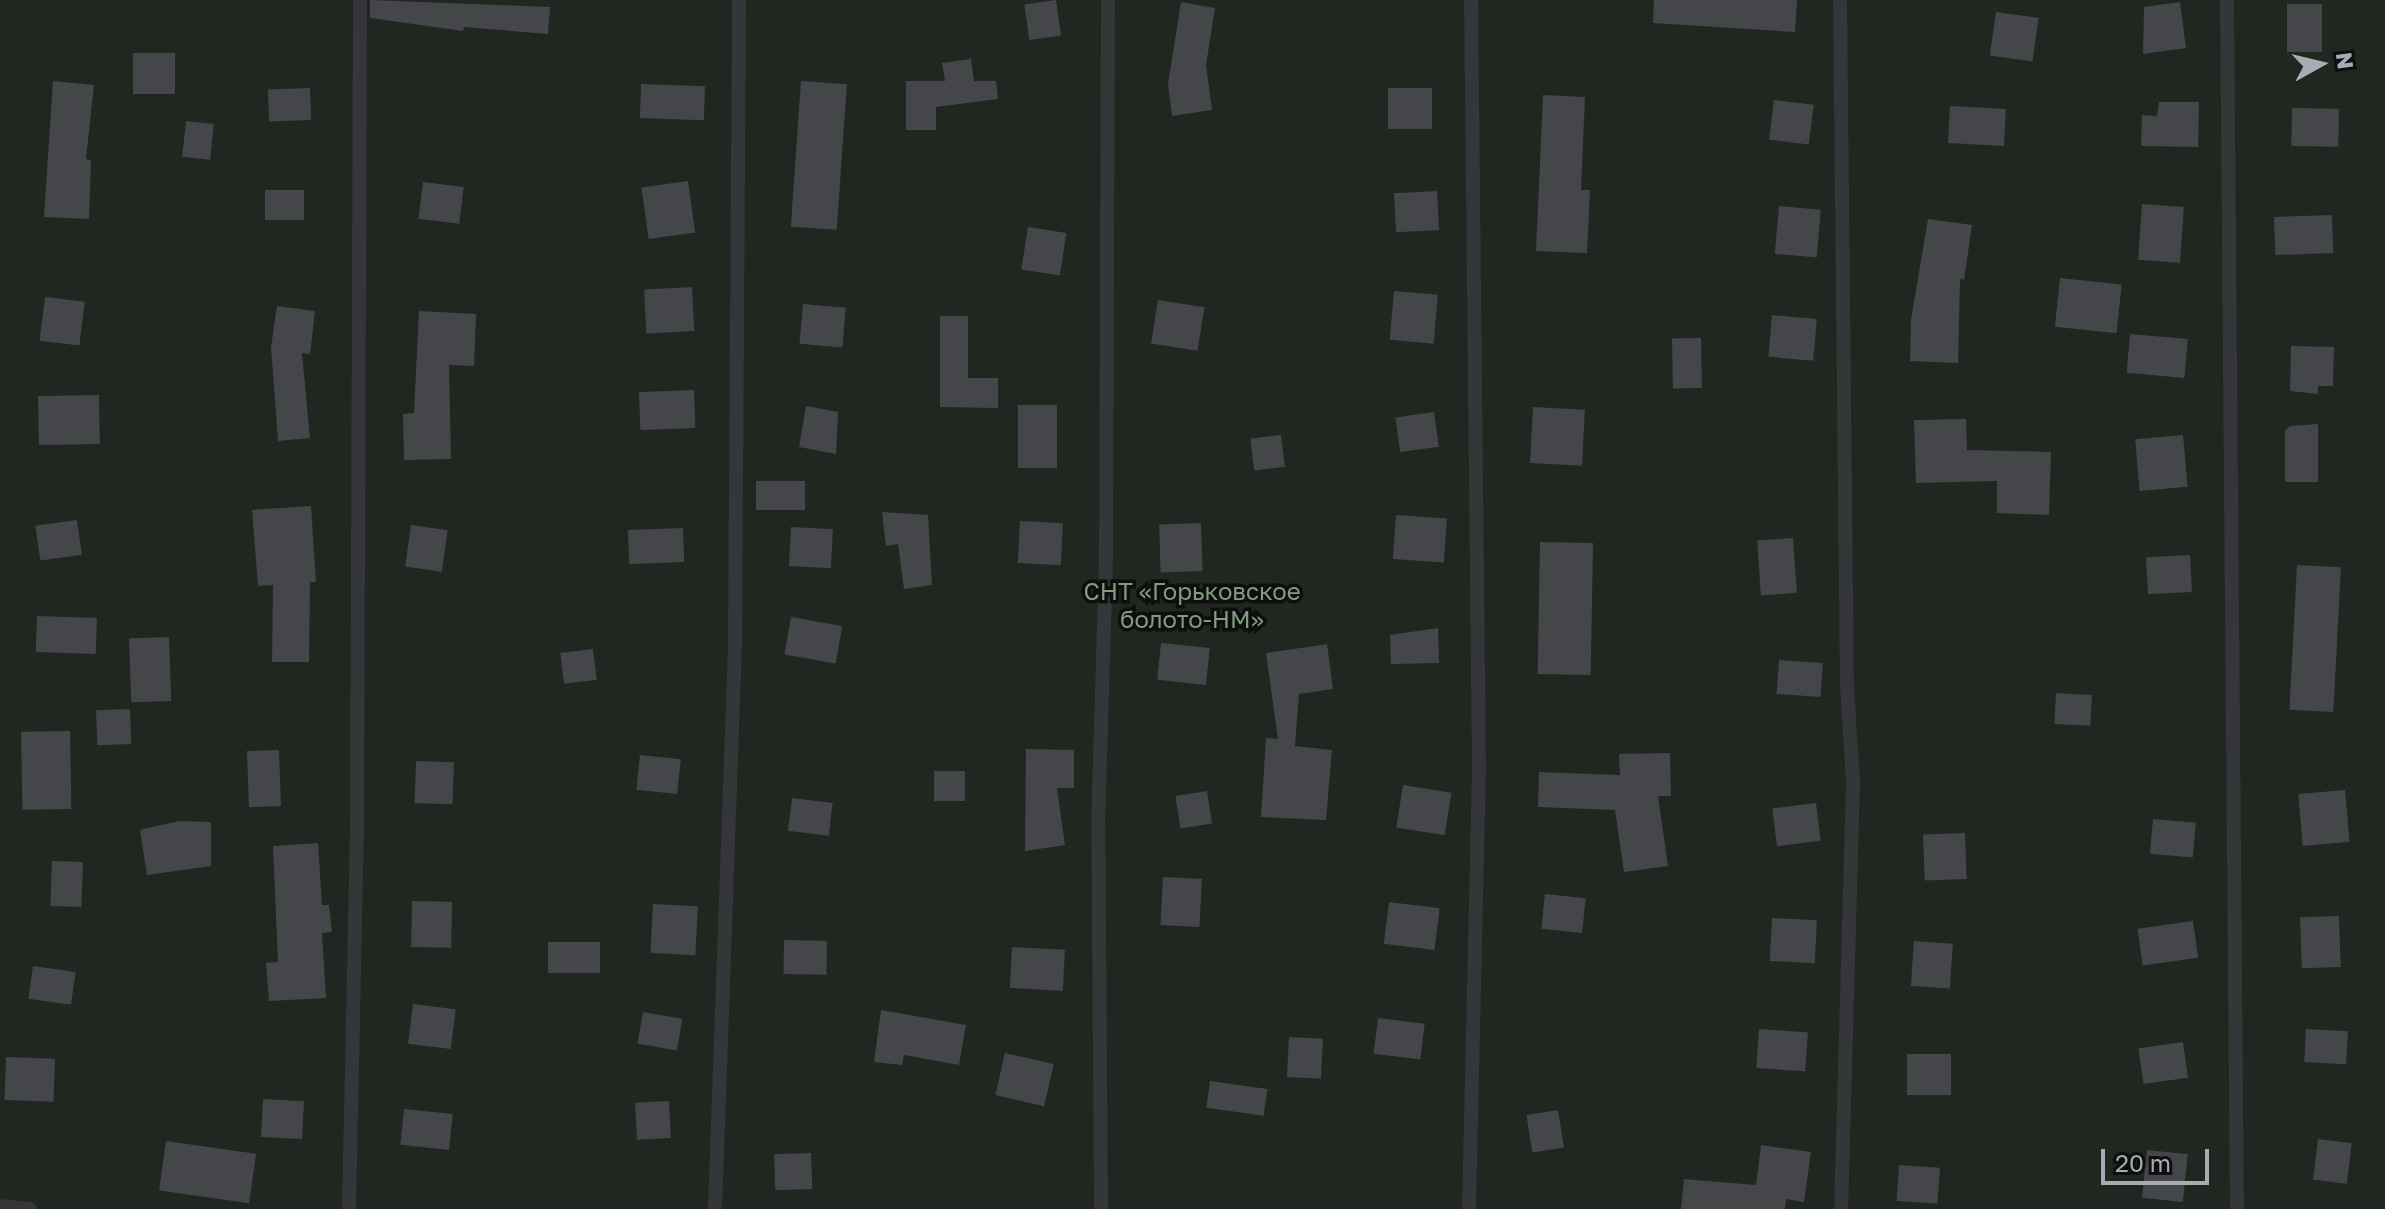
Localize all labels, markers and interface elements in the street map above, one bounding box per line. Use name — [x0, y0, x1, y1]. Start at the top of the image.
north arrow — [2281, 24, 2361, 104]
text: N — [2331, 50, 2360, 71]
park label: СНТ «Горьковское болото-НМ» — [1083, 577, 1301, 633]
scale bar — [2105, 1133, 2213, 1183]
text: 20 m — [2115, 1148, 2171, 1177]

